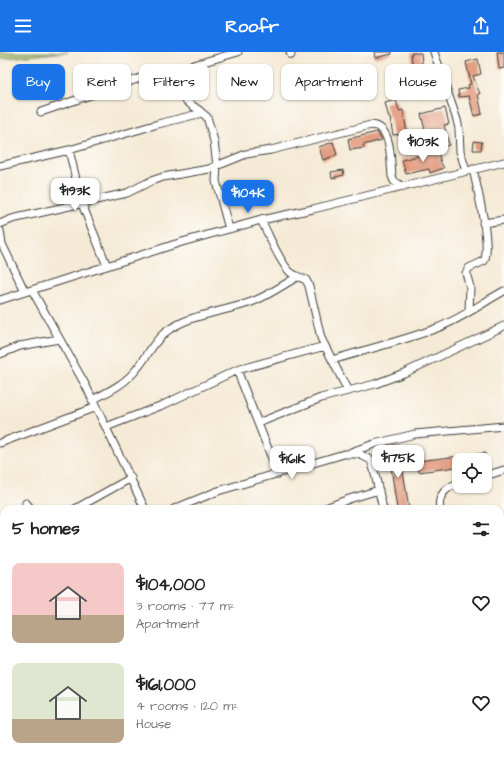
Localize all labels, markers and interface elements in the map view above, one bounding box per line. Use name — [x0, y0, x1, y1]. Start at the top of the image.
text: Roofr — [225, 14, 279, 39]
icon: menu — [12, 15, 34, 37]
icon: share — [470, 15, 492, 37]
chip: Buy — [12, 64, 65, 100]
chip: Rent — [73, 64, 131, 100]
chip: Filters — [139, 64, 209, 100]
chip: New — [217, 64, 273, 100]
chip: Apartment — [281, 64, 377, 100]
chip: House — [385, 64, 451, 100]
pin: $103K — [395, 129, 451, 163]
text: $103K — [407, 133, 439, 151]
pin: $193K — [47, 178, 103, 212]
pin: $104K — [220, 180, 276, 214]
text: $193K — [60, 182, 90, 200]
text: $104K — [231, 184, 265, 202]
pin: $175K — [370, 445, 426, 479]
pin: $161K — [264, 446, 320, 480]
text: $175K — [381, 449, 415, 467]
text: $161K — [279, 450, 305, 468]
map controls — [452, 453, 492, 493]
button: locate — [452, 453, 492, 493]
text: 5 homes — [12, 517, 80, 541]
icon: filters — [470, 518, 492, 540]
text: $104,000 — [136, 573, 205, 597]
icon: home — [44, 579, 92, 627]
icon: heart — [470, 592, 492, 614]
text: 3 rooms · 77 m² — [136, 597, 235, 615]
text: Apartment — [136, 615, 200, 633]
text: $161,000 — [136, 673, 196, 697]
icon: home — [44, 679, 92, 727]
icon: heart — [470, 692, 492, 714]
text: 4 rooms · 120 m² — [136, 697, 238, 715]
text: House — [136, 715, 171, 733]

